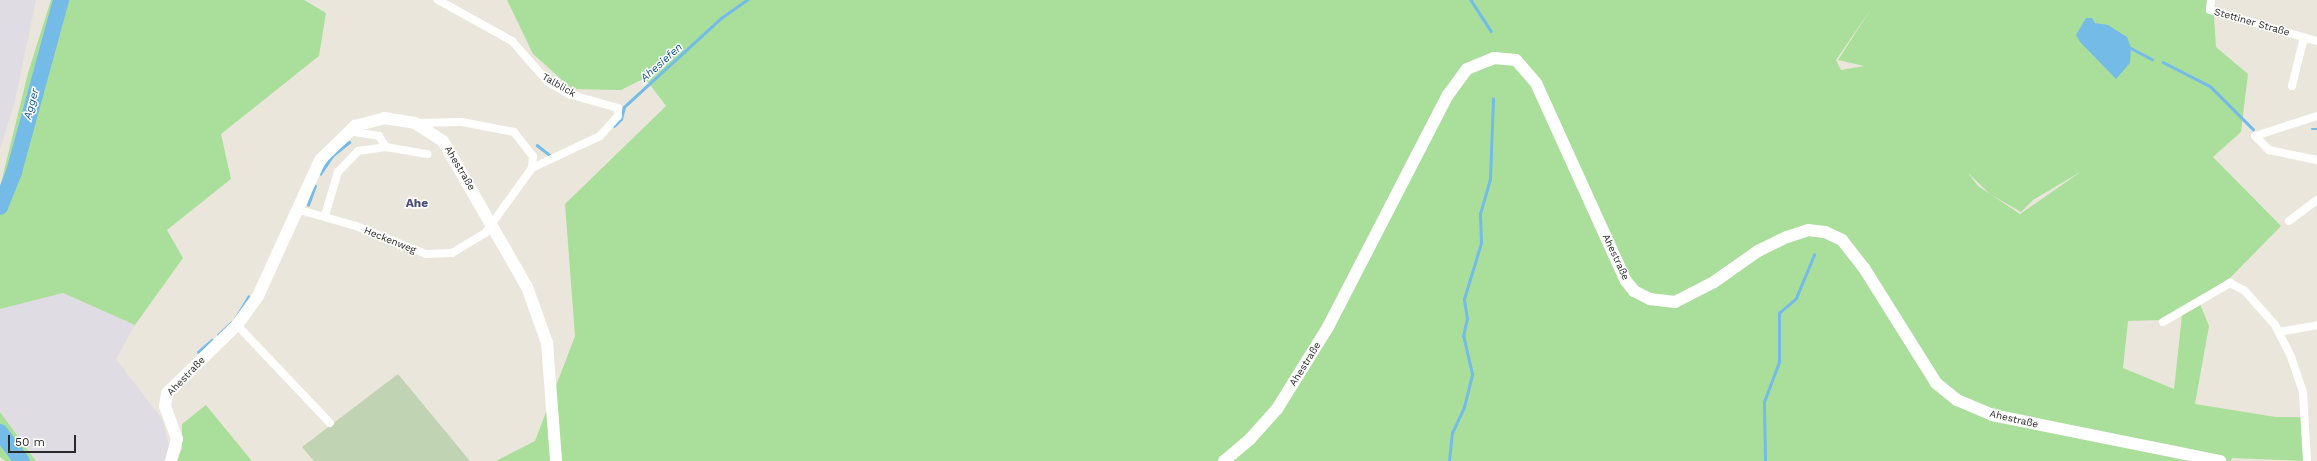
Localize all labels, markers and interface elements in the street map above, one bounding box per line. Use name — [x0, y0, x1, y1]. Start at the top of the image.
street label: Stettiner Straße — [2213, 5, 2291, 39]
water label: Ahesiefen — [638, 41, 686, 85]
street label: Talblick — [540, 71, 578, 99]
water label: Agger — [22, 87, 42, 121]
street label: Ahestraße — [442, 144, 478, 192]
district label: Ahe — [406, 197, 428, 211]
street label: Heckenweg — [362, 224, 418, 256]
street label: Ahestraße — [1600, 232, 1632, 282]
street label: Ahestraße — [1287, 340, 1323, 388]
street label: Ahestraße — [164, 354, 208, 398]
street label: Ahestraße — [1989, 408, 2039, 430]
scale bar — [10, 427, 78, 453]
text: 50 m — [15, 435, 45, 449]

